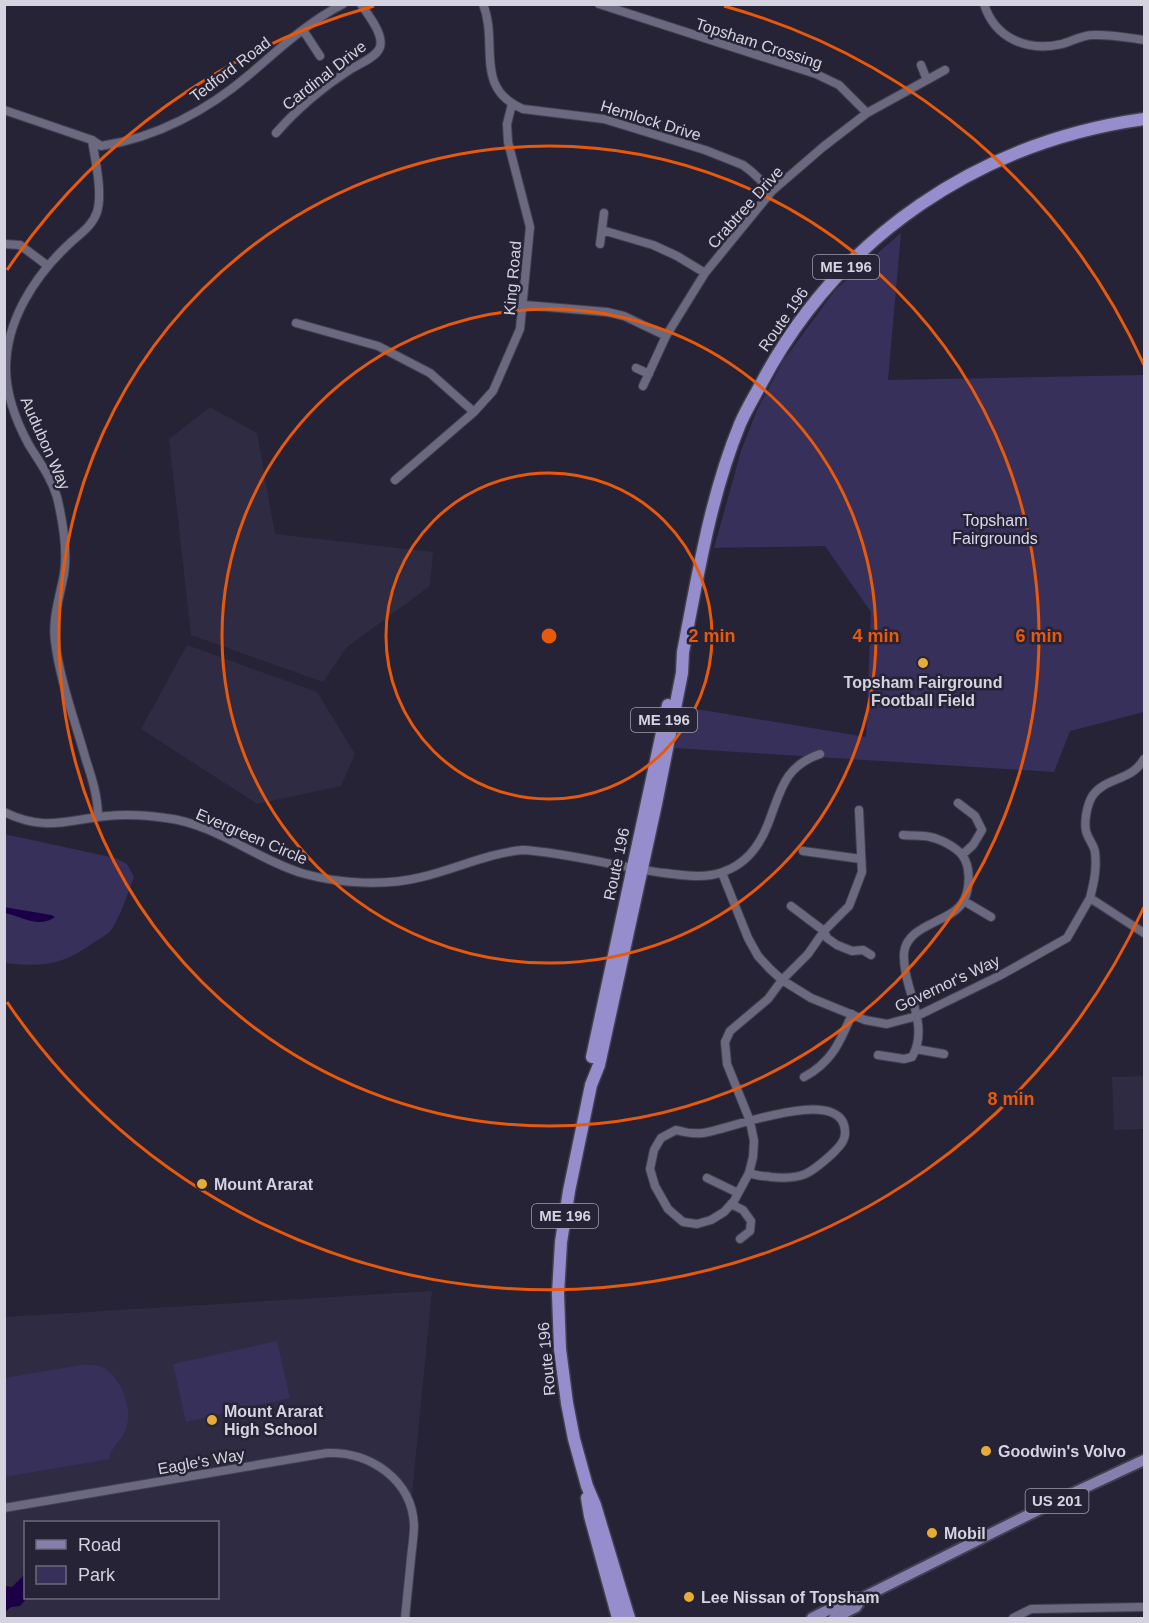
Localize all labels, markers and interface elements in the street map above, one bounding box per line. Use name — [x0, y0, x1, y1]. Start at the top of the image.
street label: Topsham Crossing — [693, 15, 824, 72]
street label: Tedford Road — [187, 34, 274, 105]
street label: Cardinal Drive — [279, 37, 370, 113]
street label: Hemlock Drive — [599, 97, 703, 144]
street label: Crabtree Drive — [704, 163, 787, 252]
street label: King Road — [501, 240, 524, 316]
road number: ME 196 — [813, 255, 879, 279]
street label: Route 196 — [755, 284, 812, 354]
street label: Audubon Way — [17, 394, 74, 492]
park label: Topsham Fairgrounds — [952, 512, 1038, 547]
centre of rings — [539, 626, 559, 646]
text: 2 min — [688, 626, 736, 646]
text: 4 min — [852, 626, 900, 646]
text: 6 min — [1015, 626, 1063, 646]
marker: Topsham Fairground Football Field — [916, 656, 930, 670]
place label: Topsham Fairground Football Field — [844, 674, 1002, 709]
road number: ME 196 — [631, 708, 697, 732]
street label: Evergreen Circle — [194, 805, 310, 868]
street label: Route 196 — [600, 826, 632, 902]
street label: Governor's Way — [892, 952, 1002, 1015]
text: 8 min — [987, 1089, 1035, 1109]
place label: Mount Ararat — [214, 1176, 314, 1193]
marker: Mount Ararat — [195, 1177, 209, 1191]
road number: ME 196 — [532, 1204, 598, 1228]
street label: Route 196 — [535, 1321, 558, 1396]
place label: Mount Ararat High School — [224, 1403, 324, 1438]
marker: Mount Ararat High School — [205, 1413, 219, 1427]
place label: Goodwin's Volvo — [998, 1443, 1126, 1460]
marker: Goodwin's Volvo — [979, 1444, 993, 1458]
street label: Eagle's Way — [156, 1445, 246, 1477]
road number: US 201 — [1026, 1489, 1088, 1513]
legend — [24, 1521, 219, 1599]
place label: Mobil — [944, 1525, 986, 1542]
marker: Mobil — [925, 1526, 939, 1540]
text: Road — [78, 1535, 121, 1555]
text: Park — [78, 1565, 116, 1585]
place label: Lee Nissan of Topsham — [701, 1589, 879, 1606]
marker: Lee Nissan of Topsham — [682, 1590, 696, 1604]

